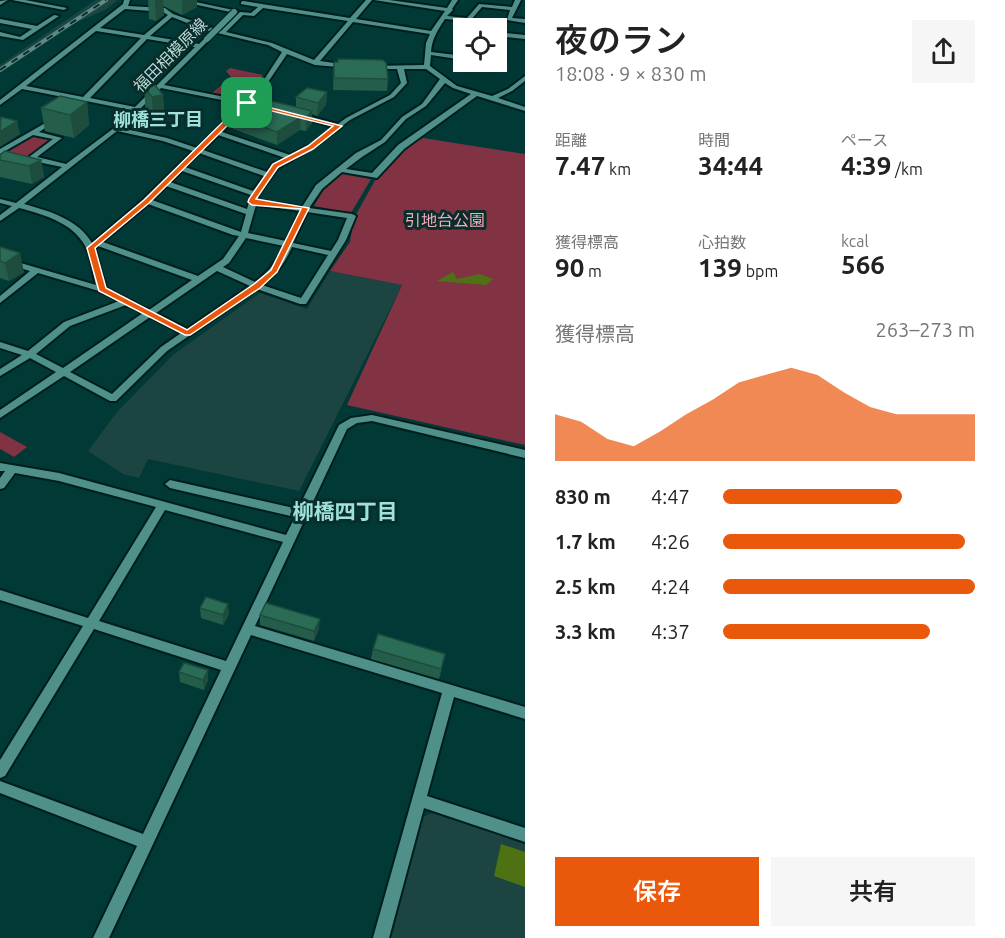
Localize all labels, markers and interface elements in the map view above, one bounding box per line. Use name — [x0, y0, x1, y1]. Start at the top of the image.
street label: 福田相模原線 — [130, 15, 210, 95]
map controls — [453, 18, 507, 72]
button: locate — [453, 18, 507, 72]
button: share — [912, 20, 975, 83]
text: 夜のラン — [555, 21, 687, 58]
text: 18:08 · 9 × 830 m — [555, 62, 707, 85]
pin — [221, 77, 272, 128]
icon: arrive — [230, 86, 263, 119]
district label: 柳橋三丁目 — [113, 109, 203, 129]
text: 距離 — [555, 131, 587, 149]
text: 時間 — [698, 131, 730, 149]
text: ペース — [841, 131, 888, 149]
text: 7.47 — [555, 151, 605, 180]
text: 34:44 — [698, 151, 763, 180]
text: 4:39 — [841, 151, 891, 180]
text: km — [605, 160, 631, 178]
text: /km — [891, 160, 923, 178]
park label: 引地台公園 — [405, 211, 485, 229]
text: kcal — [841, 232, 869, 250]
text: 獲得標高 — [555, 233, 619, 251]
text: 心拍数 — [698, 233, 746, 251]
text: 566 — [841, 250, 885, 279]
text: 90 — [555, 253, 584, 282]
text: 139 — [698, 253, 742, 282]
text: m — [584, 262, 602, 280]
text: bpm — [742, 262, 778, 280]
text: 263–273 m — [876, 318, 975, 341]
text: 獲得標高 — [555, 322, 635, 345]
text: 830 m — [555, 485, 611, 508]
text: 4:47 — [651, 485, 690, 508]
district label: 柳橋四丁目 — [293, 499, 398, 523]
text: 1.7 km — [555, 530, 616, 553]
text: 4:26 — [651, 530, 690, 553]
text: 2.5 km — [555, 575, 616, 598]
text: 4:24 — [651, 575, 690, 598]
text: 3.3 km — [555, 620, 616, 643]
text: 4:37 — [651, 620, 690, 643]
button: 保存 — [555, 857, 759, 926]
button: 共有 — [771, 857, 975, 926]

